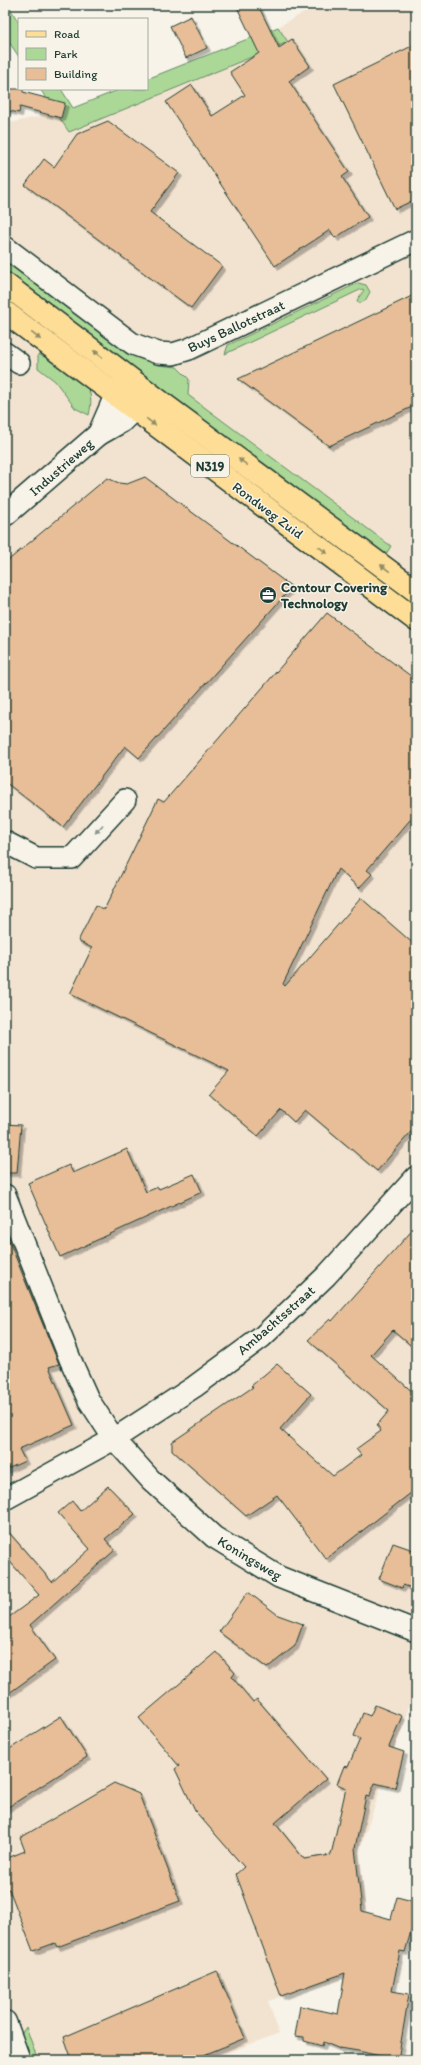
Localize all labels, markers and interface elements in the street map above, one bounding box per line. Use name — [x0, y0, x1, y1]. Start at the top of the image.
legend — [18, 18, 148, 90]
text: Road — [54, 27, 80, 41]
text: Park — [54, 47, 78, 61]
text: Building — [54, 67, 98, 81]
street label: Buys Ballotstraat — [185, 297, 287, 356]
one-way arrow — [31, 331, 42, 340]
one-way arrow — [92, 350, 103, 358]
one-way arrow — [146, 418, 157, 426]
street label: Industrieweg — [26, 435, 97, 500]
road number: N319 — [191, 455, 229, 477]
one-way arrow — [237, 458, 248, 466]
street label: Rondweg Zuid — [229, 478, 307, 543]
one-way arrow — [317, 546, 328, 555]
one-way arrow — [379, 564, 390, 572]
place label: Contour Covering Technology — [280, 579, 388, 612]
office icon: Contour Covering Technology — [258, 585, 278, 605]
one-way arrow — [95, 824, 104, 833]
street label: Ambachtsstraat — [234, 1282, 319, 1359]
street label: Koningsweg — [215, 1533, 286, 1585]

